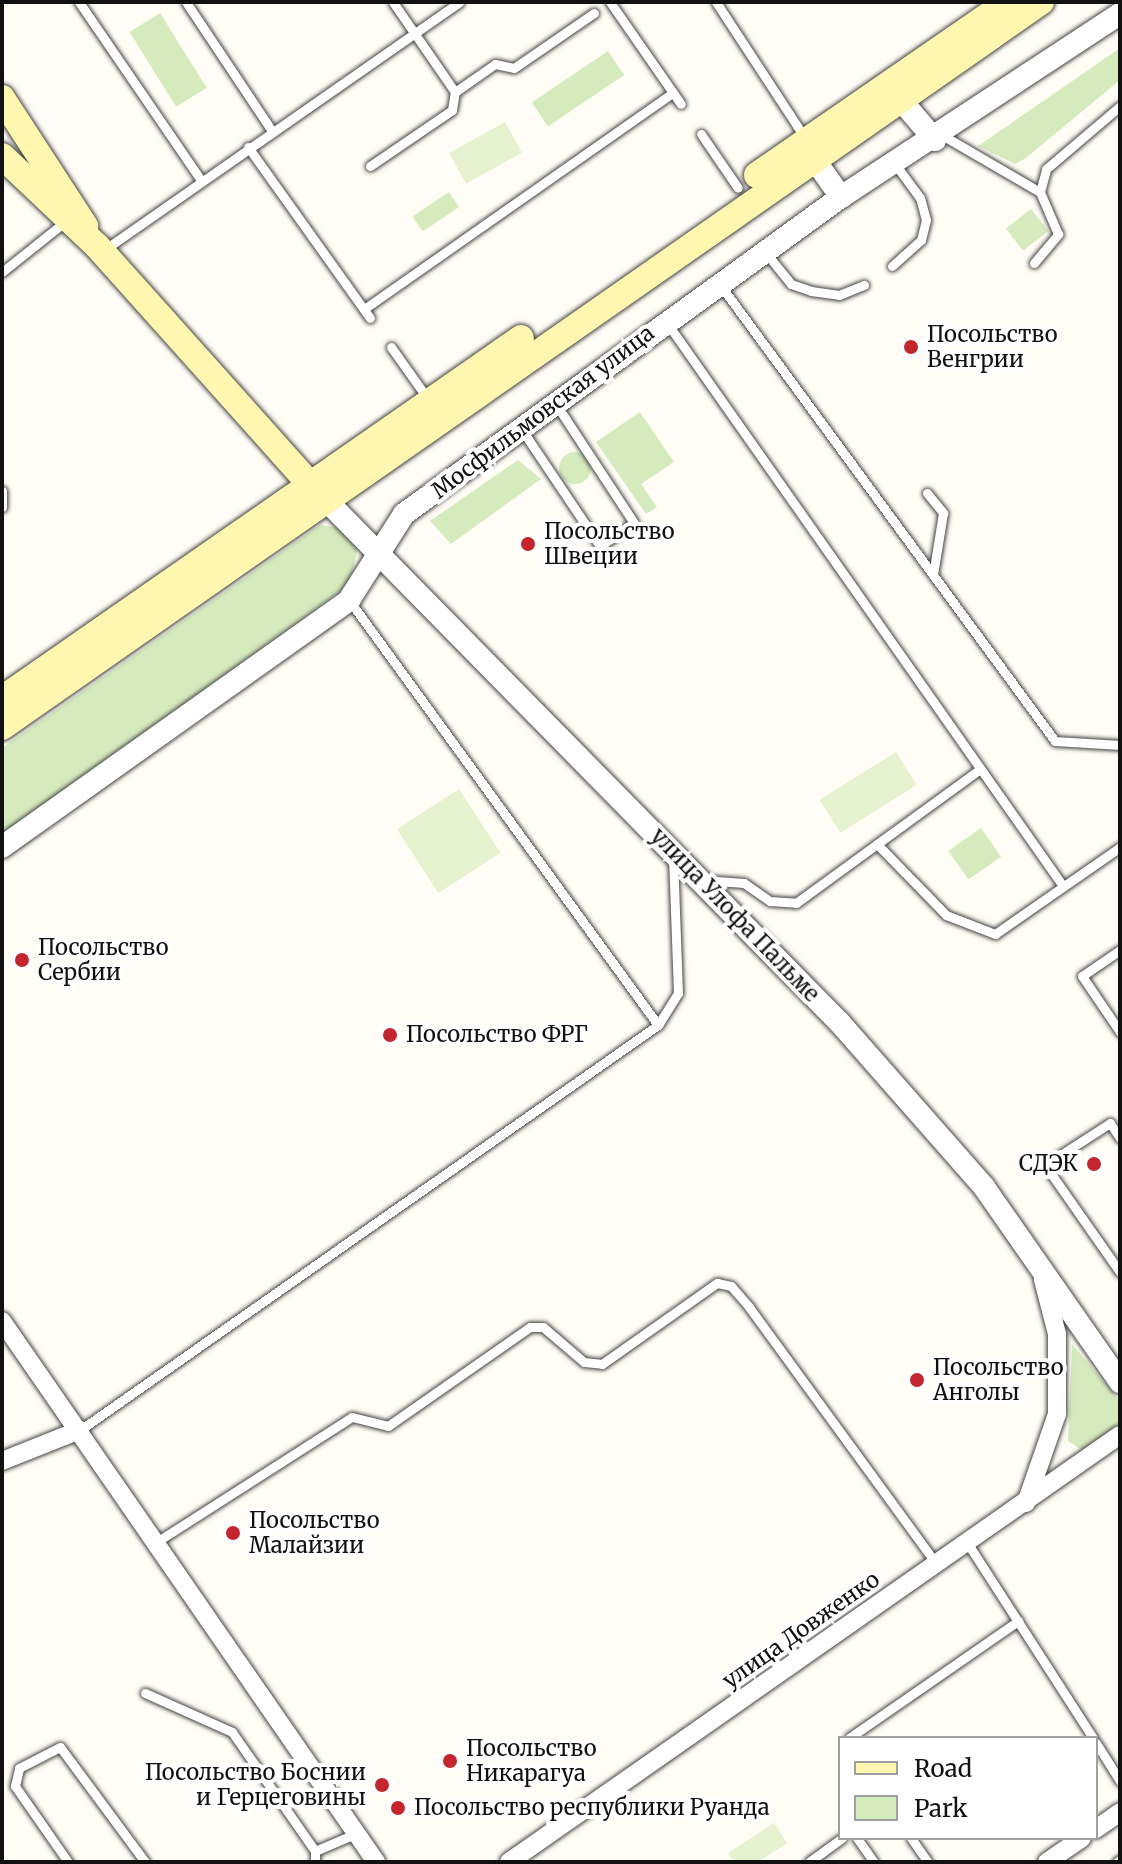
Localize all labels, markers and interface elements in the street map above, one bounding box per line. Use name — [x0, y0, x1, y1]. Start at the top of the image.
street label: Мосфильмовская улица — [427, 320, 659, 504]
place label: Посольство Венгрии — [927, 321, 1057, 372]
marker: Посольство Венгрии — [902, 338, 920, 356]
place label: Посольство Швеции — [544, 518, 674, 570]
marker: Посольство Швеции — [519, 535, 537, 553]
street label: улица Улофа Пальме — [645, 823, 825, 1007]
place label: Посольство Сербии — [38, 934, 168, 986]
marker: Посольство Сербии — [13, 951, 31, 969]
place label: Посольство ФРГ — [406, 1022, 588, 1048]
marker: Посольство ФРГ — [381, 1026, 399, 1044]
place label: СДЭК — [1019, 1151, 1078, 1177]
marker: СДЭК — [1085, 1155, 1103, 1173]
place label: Посольство Анголы — [933, 1354, 1063, 1406]
marker: Посольство Анголы — [908, 1371, 926, 1389]
place label: Посольство Малайзии — [249, 1507, 379, 1558]
marker: Посольство Малайзии — [224, 1524, 242, 1542]
street label: улица Довженко — [717, 1566, 885, 1694]
place label: Посольство Никарагуа — [466, 1735, 596, 1786]
legend — [838, 1736, 1098, 1840]
marker: Посольство Никарагуа — [441, 1752, 459, 1770]
text: Road — [914, 1753, 972, 1784]
place label: Посольство Боснии и Герцеговины — [145, 1759, 366, 1810]
marker: Посольство Боснии и Герцеговины — [373, 1776, 391, 1794]
text: Park — [914, 1793, 967, 1824]
place label: Посольство республики Руанда — [414, 1795, 769, 1821]
marker: Посольство республики Руанда — [389, 1799, 407, 1817]

